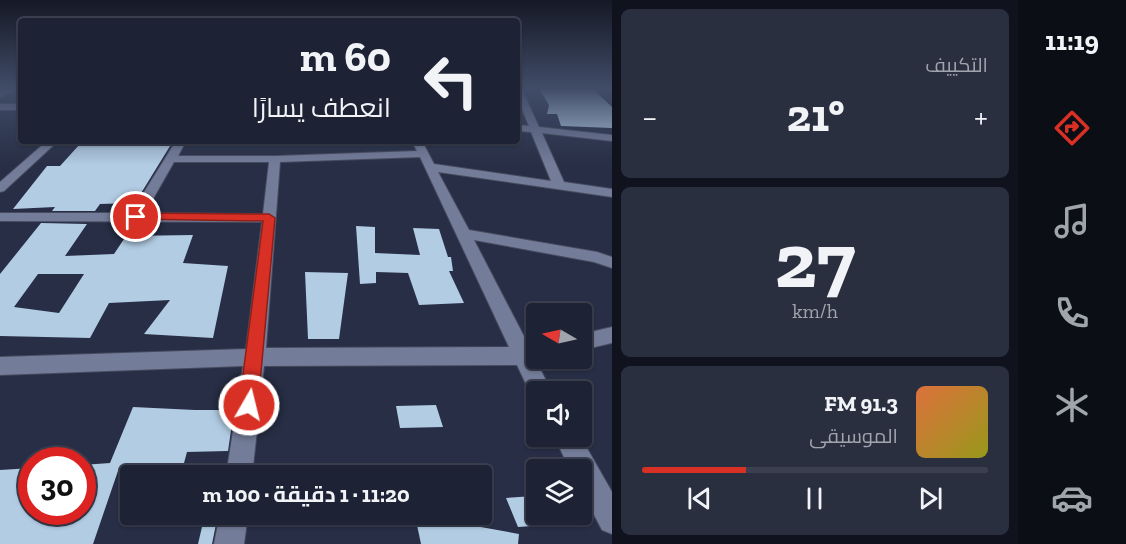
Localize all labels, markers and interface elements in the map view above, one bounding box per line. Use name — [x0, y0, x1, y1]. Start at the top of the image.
text: 11:19 — [1045, 25, 1099, 57]
text: 60 m — [300, 31, 391, 82]
icon: left — [412, 42, 490, 120]
text: التكييف — [925, 53, 988, 77]
text: 21° — [787, 89, 845, 143]
text: انعطف يسارًا — [252, 92, 391, 124]
text: − — [642, 97, 657, 136]
text: + — [974, 97, 988, 136]
icon: directions — [1051, 107, 1093, 149]
pin — [110, 191, 161, 242]
icon: arrive — [119, 200, 152, 233]
icon: music — [1051, 200, 1093, 242]
text: 27 — [775, 213, 855, 307]
icon: phone — [1051, 292, 1093, 334]
text: km/h — [792, 299, 838, 323]
north arrow — [526, 303, 592, 369]
map controls — [526, 303, 592, 525]
position arrow — [217, 373, 281, 437]
button: sound — [526, 381, 592, 447]
icon: climate — [1051, 384, 1093, 426]
text: 91.3 FM — [824, 390, 898, 417]
text: الموسيقى — [809, 424, 898, 448]
speed limit sign: 30 — [18, 447, 96, 525]
button: layers — [526, 459, 592, 525]
icon: car — [1051, 477, 1093, 519]
text: 11:20 · 1 دقيقة · 100 m — [202, 481, 410, 508]
icon: previous — [683, 482, 716, 515]
icon: pause — [798, 482, 831, 515]
icon: next — [914, 482, 947, 515]

